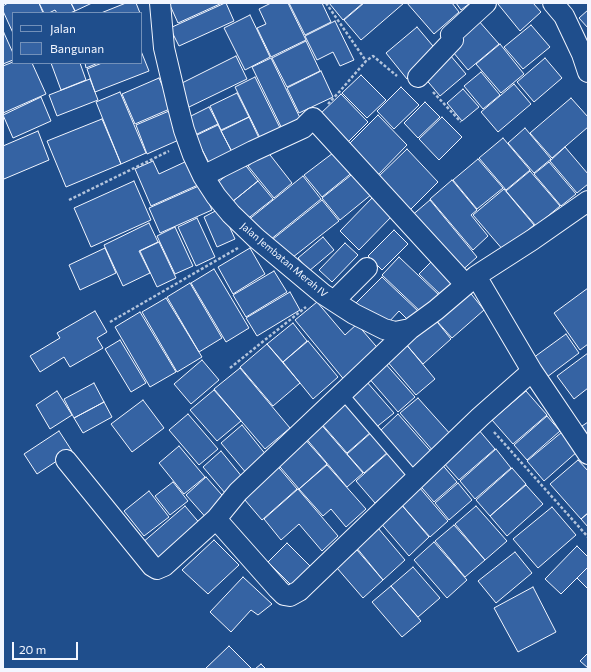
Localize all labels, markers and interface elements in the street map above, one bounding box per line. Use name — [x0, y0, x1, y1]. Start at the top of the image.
legend — [12, 12, 142, 64]
text: Jalan — [50, 21, 76, 35]
text: Bangunan — [50, 41, 104, 55]
street label: Jalan Jembatan Merah IV — [238, 220, 330, 300]
scale bar — [14, 634, 80, 660]
text: 20 m — [19, 642, 46, 656]

